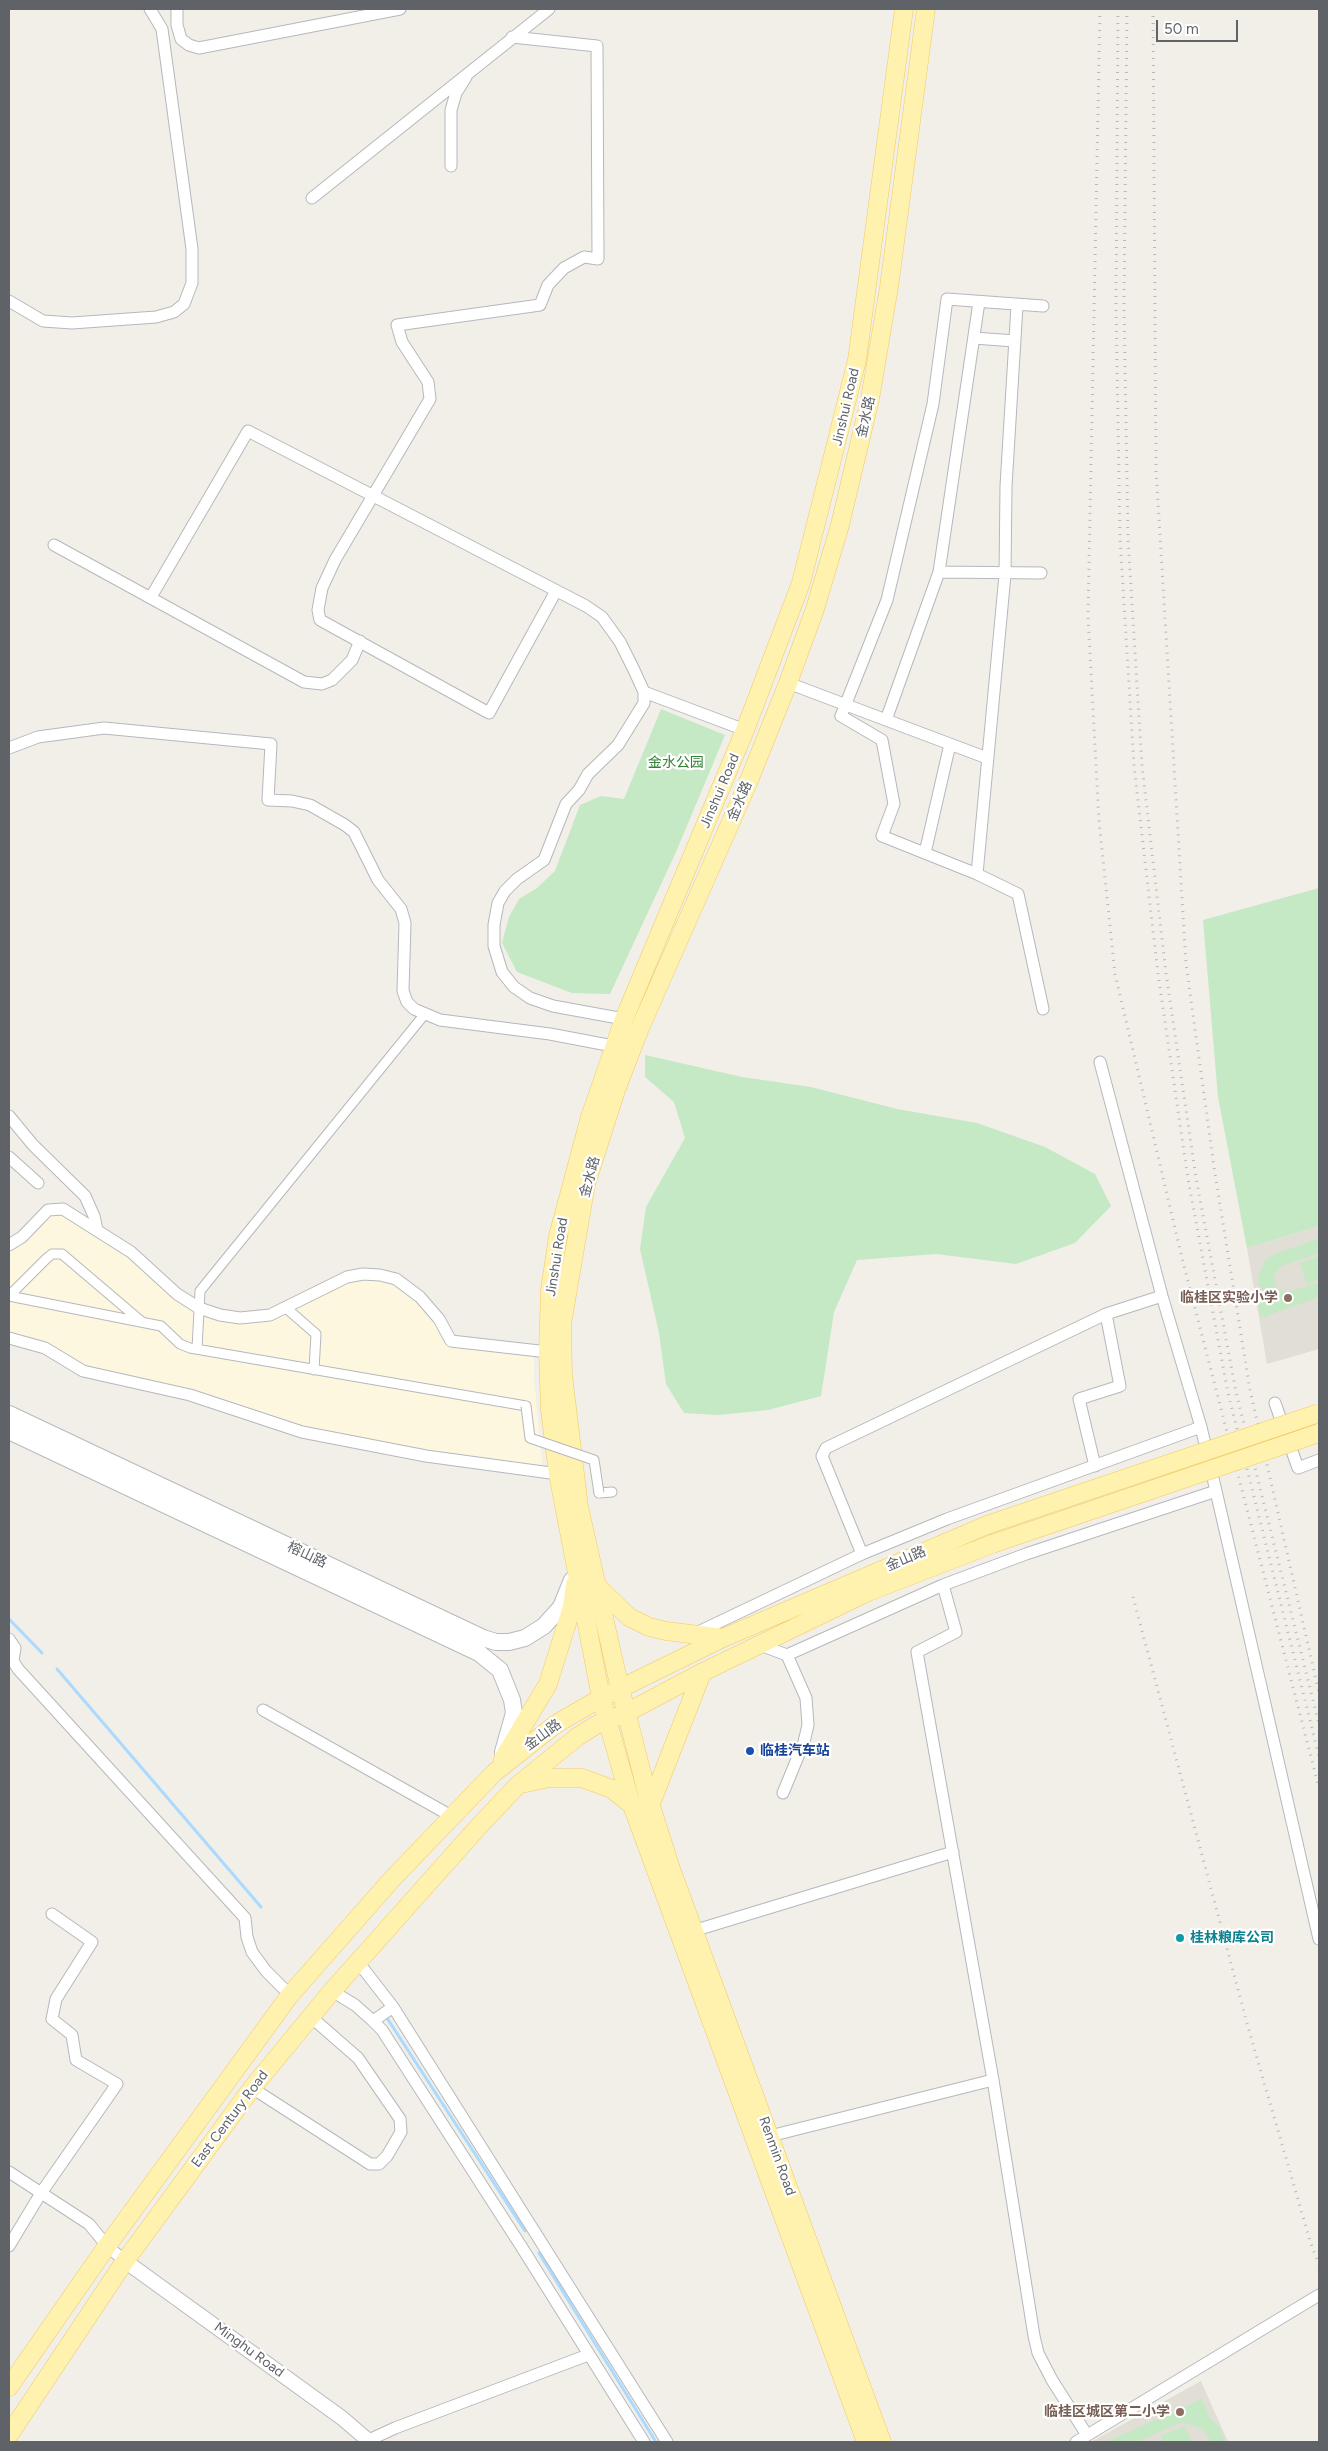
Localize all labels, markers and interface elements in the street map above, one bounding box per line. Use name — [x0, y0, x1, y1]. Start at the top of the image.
scale bar — [1158, 10, 1240, 42]
text: 50 m — [1164, 20, 1199, 38]
street label: Jinshui Road — [829, 366, 863, 448]
street label: 金水路 — [853, 395, 879, 439]
street label: Jinshui Road — [697, 751, 743, 831]
park label: 金水公园 — [648, 755, 704, 771]
street label: 金水路 — [724, 778, 756, 824]
street label: 金水路 — [576, 1155, 604, 1199]
street label: Jinshui Road — [542, 1216, 572, 1298]
place label: 临桂区实验小学 — [1180, 1290, 1278, 1306]
marker: 临桂区实验小学 — [1282, 1292, 1294, 1304]
street label: 榕山路 — [284, 1539, 330, 1571]
street label: 金山路 — [883, 1543, 929, 1575]
street label: 金山路 — [521, 1716, 565, 1754]
place label: 临桂汽车站 — [760, 1743, 830, 1759]
marker: 临桂汽车站 — [744, 1745, 756, 1757]
place label: 桂林粮库公司 — [1190, 1930, 1274, 1946]
marker: 桂林粮库公司 — [1174, 1932, 1186, 1944]
street label: East Century Road — [188, 2067, 272, 2171]
street label: Renmin Road — [755, 2114, 799, 2198]
street label: Minghu Road — [211, 2319, 287, 2381]
place label: 临桂区城区第二小学 — [1044, 2404, 1170, 2420]
marker: 临桂区城区第二小学 — [1174, 2406, 1186, 2418]

